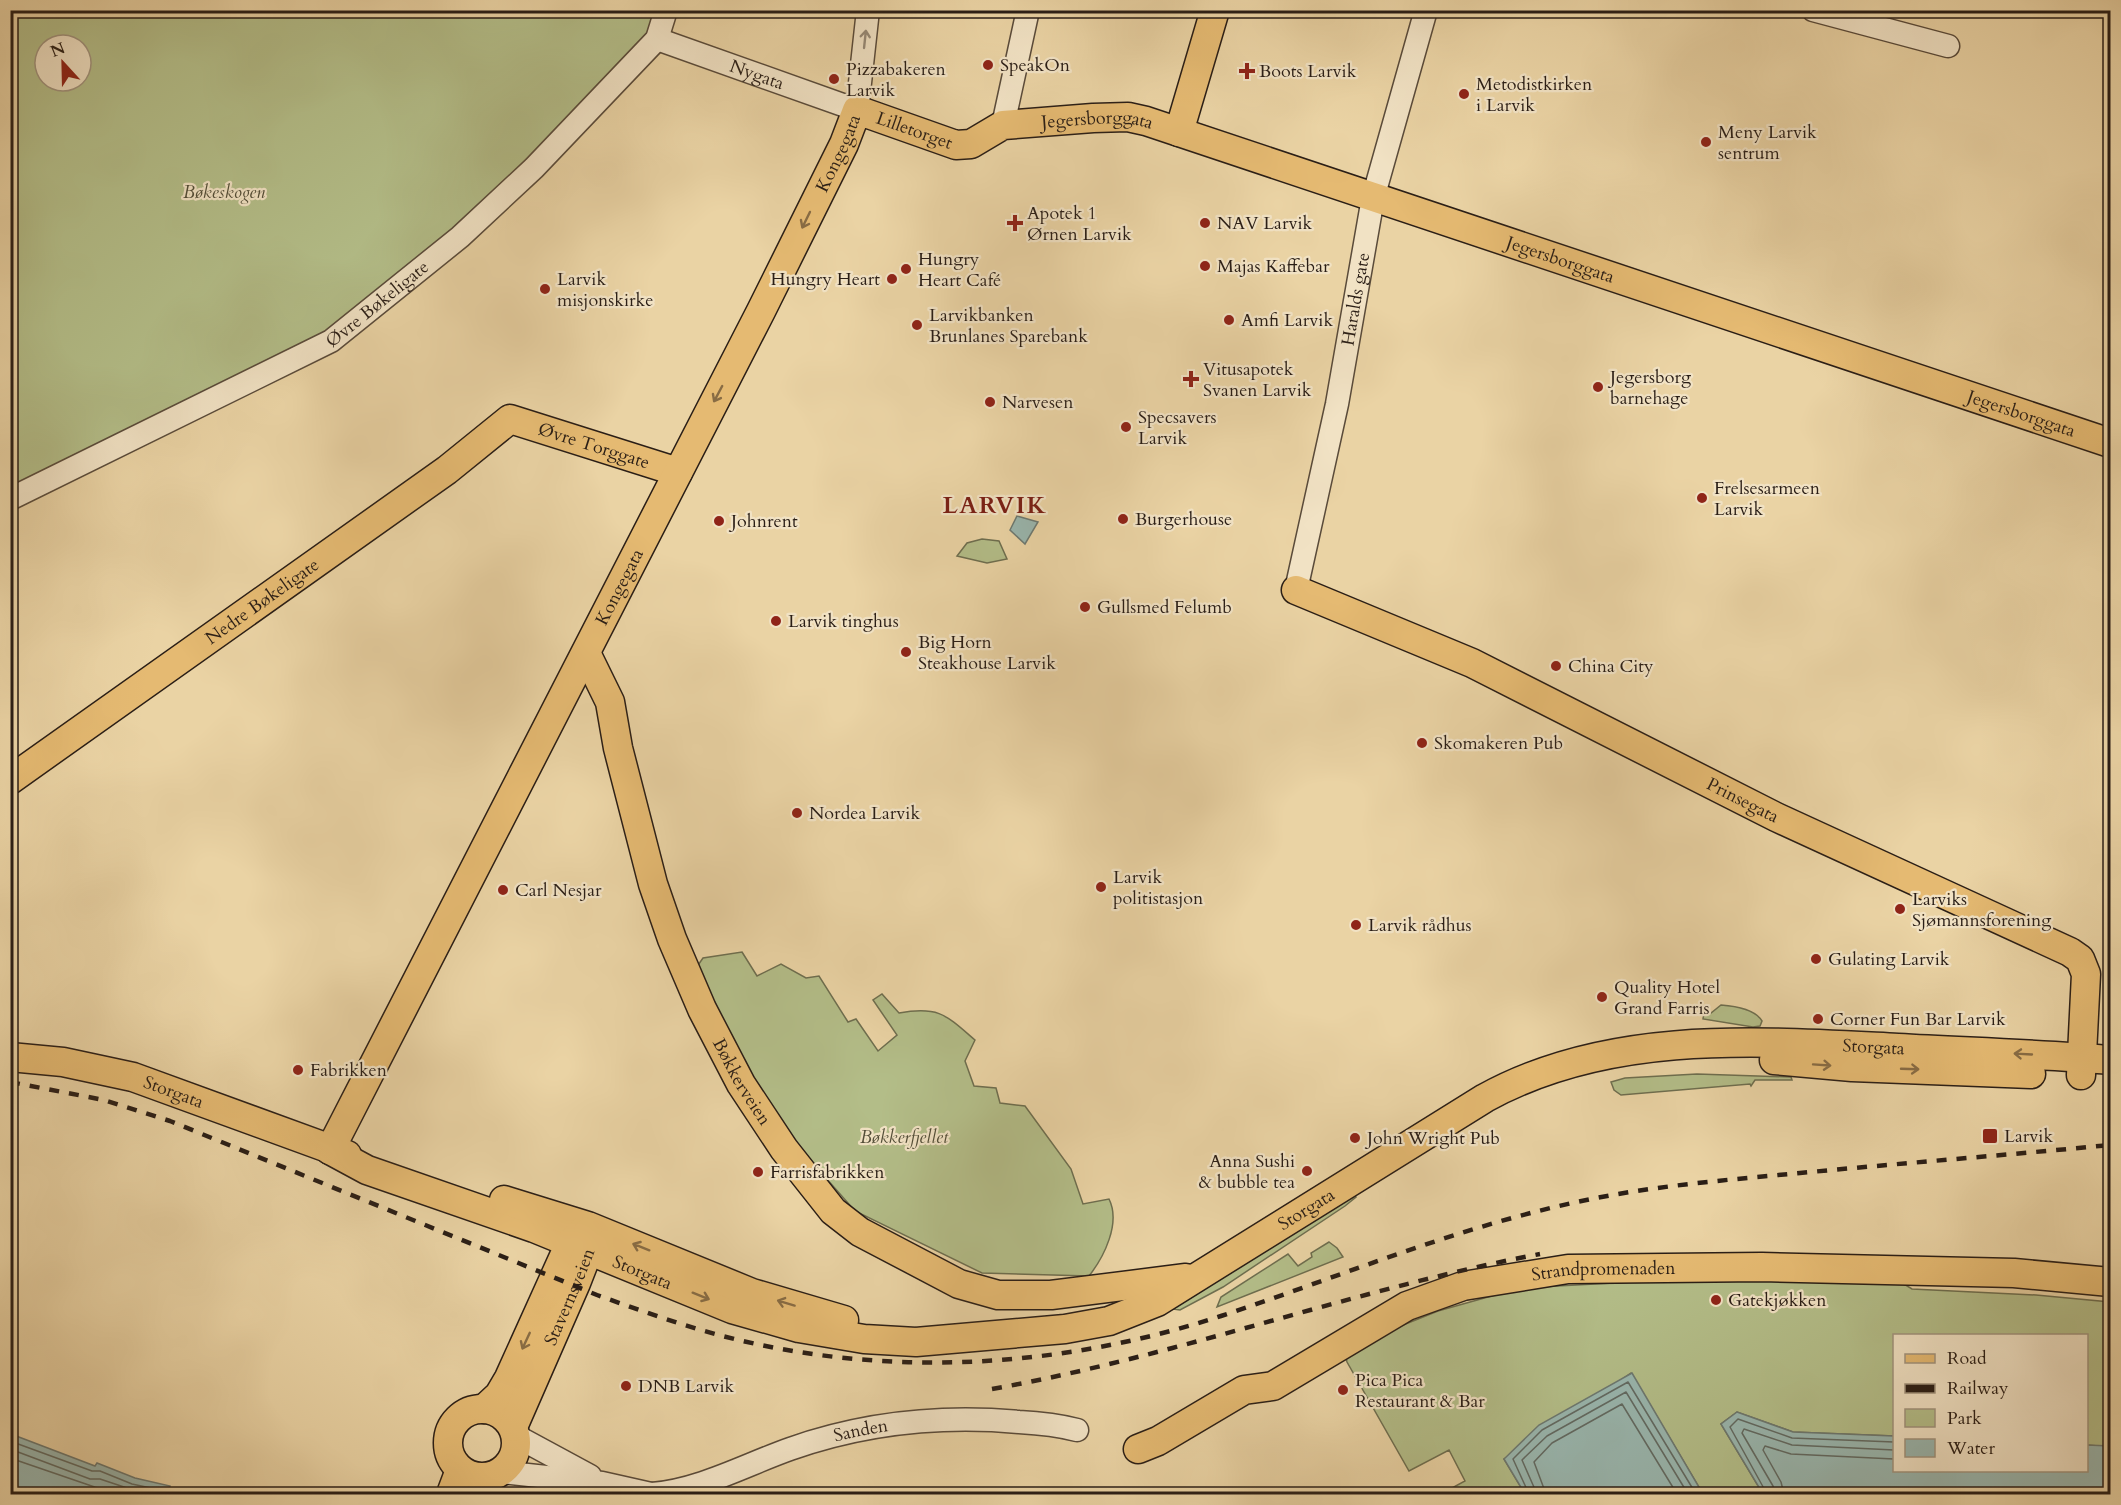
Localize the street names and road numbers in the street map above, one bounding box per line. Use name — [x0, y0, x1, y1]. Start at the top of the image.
street label: Nygata — [726, 53, 788, 96]
street label: Jegersborggata — [1037, 104, 1157, 135]
street label: Lilletorget — [873, 105, 956, 155]
street label: Kongegata — [810, 111, 867, 196]
street label: Jegersborggata — [1500, 229, 1618, 289]
street label: Haralds gate — [1335, 251, 1376, 348]
street label: Øvre Bøkeligate — [320, 255, 434, 353]
street label: Jegersborggata — [1961, 383, 2079, 443]
street label: Øvre Torggate — [535, 416, 653, 475]
street label: Kongegata — [589, 544, 649, 630]
street label: Nedre Bøkeligate — [200, 552, 324, 650]
street label: Prinsegata — [1702, 771, 1783, 829]
street label: Storgata — [1842, 1033, 1906, 1061]
street label: Bøkkerveien — [707, 1034, 778, 1131]
street label: Storgata — [140, 1069, 207, 1114]
street label: Storgata — [1273, 1182, 1339, 1236]
street label: Stavernsveien — [538, 1244, 601, 1349]
street label: Storgata — [609, 1249, 676, 1296]
street label: Strandpromenaden — [1530, 1255, 1676, 1287]
street label: Sanden — [831, 1413, 890, 1448]

